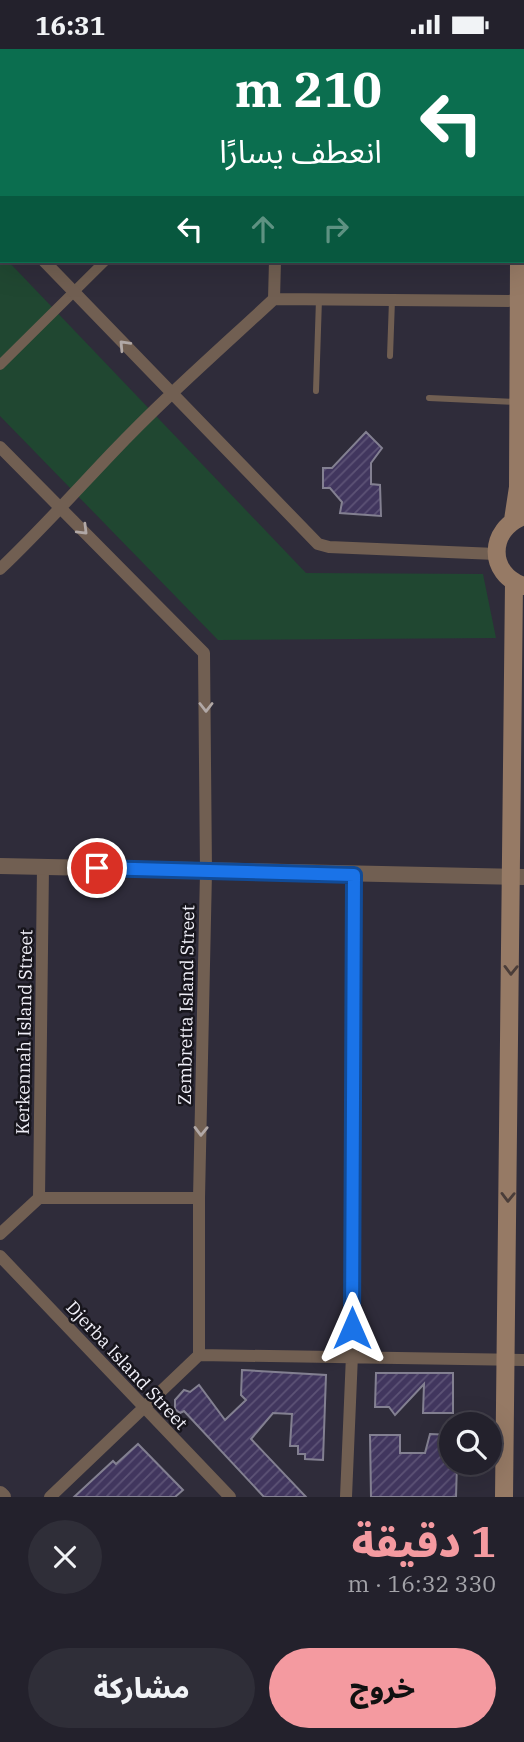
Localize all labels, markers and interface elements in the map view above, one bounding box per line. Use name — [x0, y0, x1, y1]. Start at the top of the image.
text: 16:31 — [35, 8, 105, 42]
text: 210 m — [235, 57, 382, 120]
icon: left — [406, 77, 497, 168]
text: انعطف يسارًا — [219, 130, 382, 172]
icon: left — [171, 210, 209, 248]
icon: ahead — [244, 210, 282, 248]
icon: right — [317, 210, 355, 248]
one-way arrow — [120, 340, 133, 353]
one-way arrow — [74, 521, 87, 534]
one-way arrow — [198, 702, 214, 713]
pin — [67, 838, 127, 898]
icon: arrive — [78, 849, 116, 887]
street label: Zembretta Island Street — [173, 905, 199, 1105]
street label: Kerkennah Island Street — [11, 929, 37, 1135]
one-way arrow — [503, 965, 519, 975]
one-way arrow — [193, 1125, 208, 1136]
one-way arrow — [500, 1192, 516, 1203]
position arrow — [315, 1291, 389, 1365]
street label: Djerba Island Street — [61, 1296, 193, 1434]
map controls — [439, 1412, 502, 1475]
button: search — [439, 1412, 502, 1475]
text: 1 دقيقة — [351, 1514, 496, 1569]
button: close — [28, 1520, 102, 1594]
text: 330 m · 16:32 — [347, 1568, 496, 1598]
button: مشاركة — [28, 1648, 255, 1728]
button: خروج — [269, 1648, 496, 1728]

